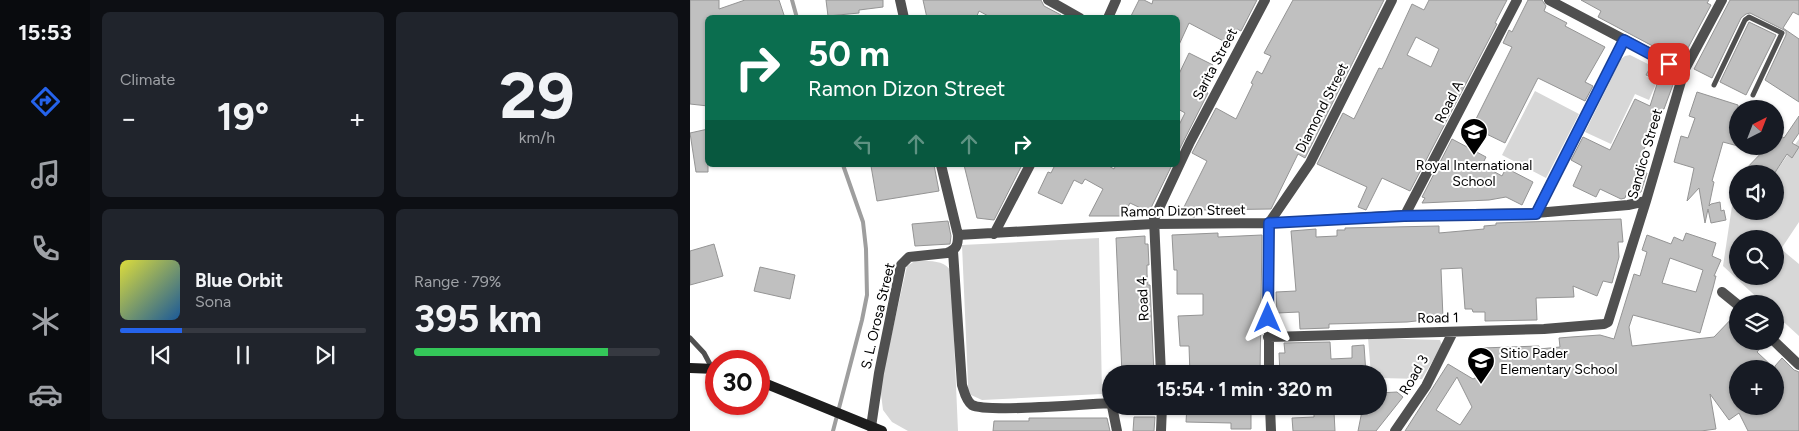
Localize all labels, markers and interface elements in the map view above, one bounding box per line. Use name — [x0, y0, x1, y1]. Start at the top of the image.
text: 15:53 — [18, 19, 72, 46]
street label: Sarita Street — [1189, 25, 1241, 103]
text: 50 m — [808, 33, 890, 75]
icon: right — [725, 35, 790, 100]
pin — [1648, 43, 1690, 85]
icon: arrive — [1655, 50, 1683, 78]
text: 29 — [499, 56, 575, 134]
street label: Diamond Street — [1292, 60, 1352, 156]
text: Climate — [120, 70, 175, 89]
text: Ramon Dizon Street — [808, 75, 1005, 102]
street label: Road A — [1431, 78, 1467, 126]
icon: directions — [28, 84, 63, 119]
text: 19° — [217, 94, 269, 140]
north arrow — [1729, 100, 1784, 155]
map controls — [1729, 100, 1784, 415]
text: − — [120, 101, 137, 135]
text: + — [349, 101, 366, 135]
street label: Sandico Street — [1624, 107, 1666, 201]
school or university icon: Royal International School — [1459, 117, 1489, 156]
text: km/h — [519, 128, 555, 147]
icon: left — [849, 130, 877, 158]
icon: ahead — [902, 130, 930, 158]
icon: ahead — [955, 130, 983, 158]
icon: right — [1008, 130, 1036, 158]
icon: music — [28, 157, 63, 192]
place label: Royal International School — [1416, 157, 1532, 190]
button: sound — [1729, 165, 1784, 220]
street label: Ramon Dizon Street — [1120, 201, 1246, 221]
button: search — [1729, 230, 1784, 285]
icon: phone — [28, 231, 63, 266]
street label: S. L. Orosa Street — [857, 261, 899, 371]
text: Blue Orbit — [195, 269, 283, 292]
text: Range · 79% — [414, 272, 501, 291]
street label: Road 4 — [1133, 276, 1153, 322]
position arrow — [1241, 291, 1293, 343]
text: Sona — [195, 292, 231, 311]
button: layers — [1729, 295, 1784, 350]
text: 395 km — [414, 296, 542, 342]
icon: climate — [28, 304, 63, 339]
street label: Road 1 — [1417, 309, 1459, 327]
icon: previous — [147, 341, 175, 369]
icon: pause — [229, 341, 257, 369]
icon: next — [311, 341, 339, 369]
place label: Sitio Pader Elementary School — [1500, 345, 1618, 378]
school or university icon: Sitio Pader Elementary School — [1466, 346, 1496, 385]
speed limit sign: 30 — [705, 350, 770, 415]
street label: Road 3 — [1396, 352, 1432, 398]
button: + — [1729, 360, 1784, 415]
icon: car — [28, 377, 63, 412]
text: 15:54 · 1 min · 320 m — [1157, 378, 1332, 401]

